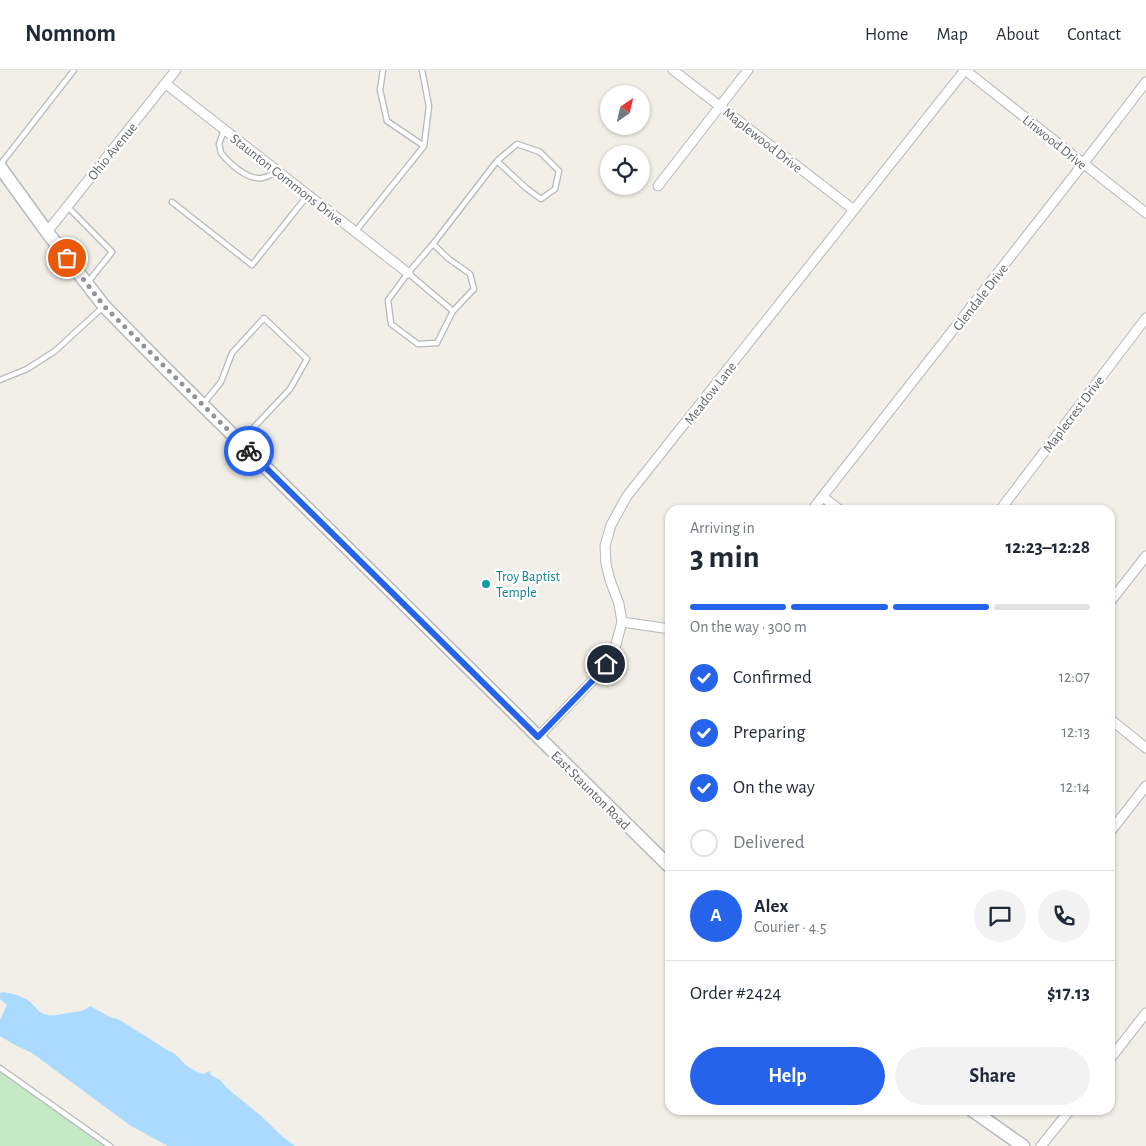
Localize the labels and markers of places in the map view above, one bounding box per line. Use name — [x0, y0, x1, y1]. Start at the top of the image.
pin — [46, 237, 88, 279]
place label: Troy Baptist Temple — [496, 570, 561, 600]
marker: Troy Baptist Temple — [480, 578, 492, 590]
pin — [585, 643, 627, 685]

